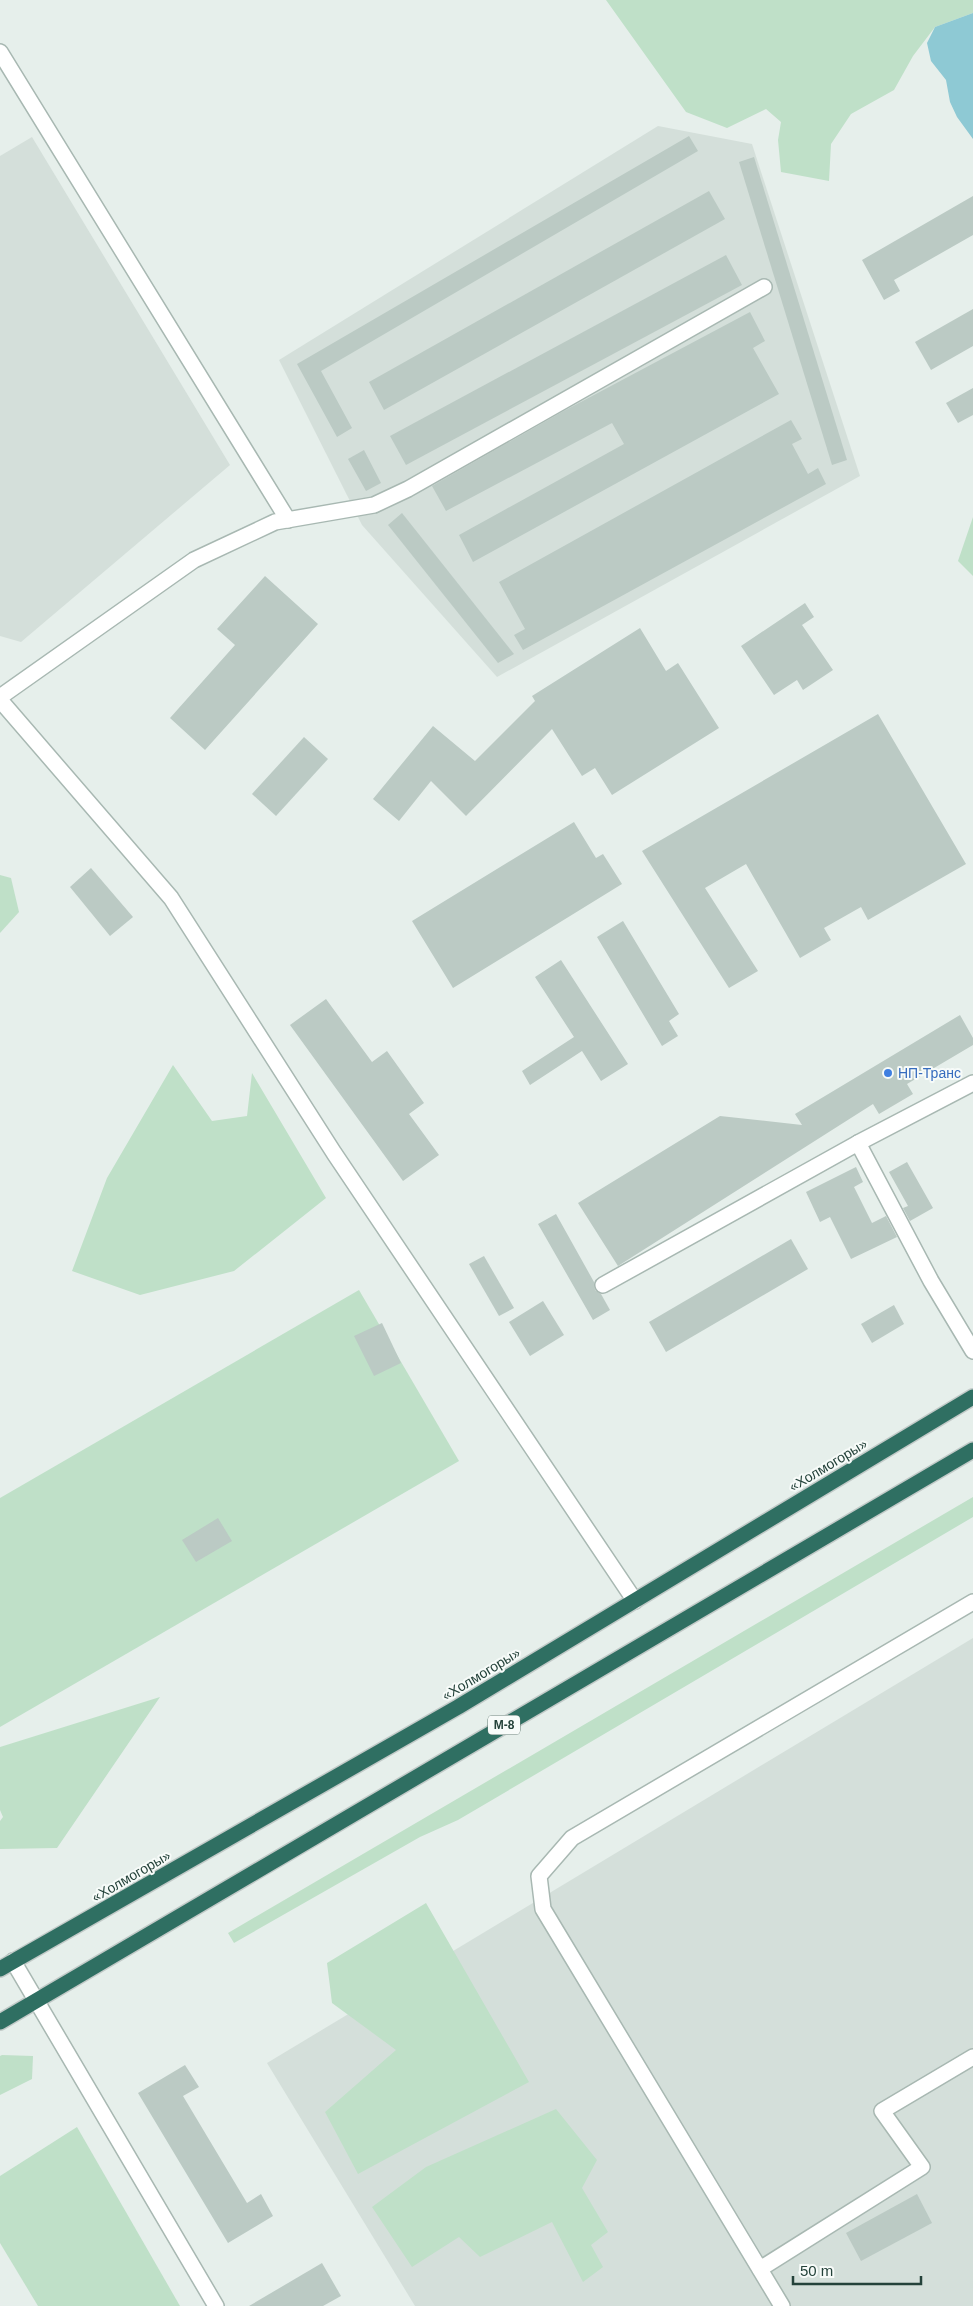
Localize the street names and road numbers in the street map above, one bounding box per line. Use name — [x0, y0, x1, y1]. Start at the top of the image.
street label: «Холмогоры» — [786, 1435, 870, 1495]
street label: «Холмогоры» — [439, 1644, 523, 1704]
road number: М-8 — [488, 1716, 520, 1734]
street label: «Холмогоры» — [89, 1847, 173, 1905]

